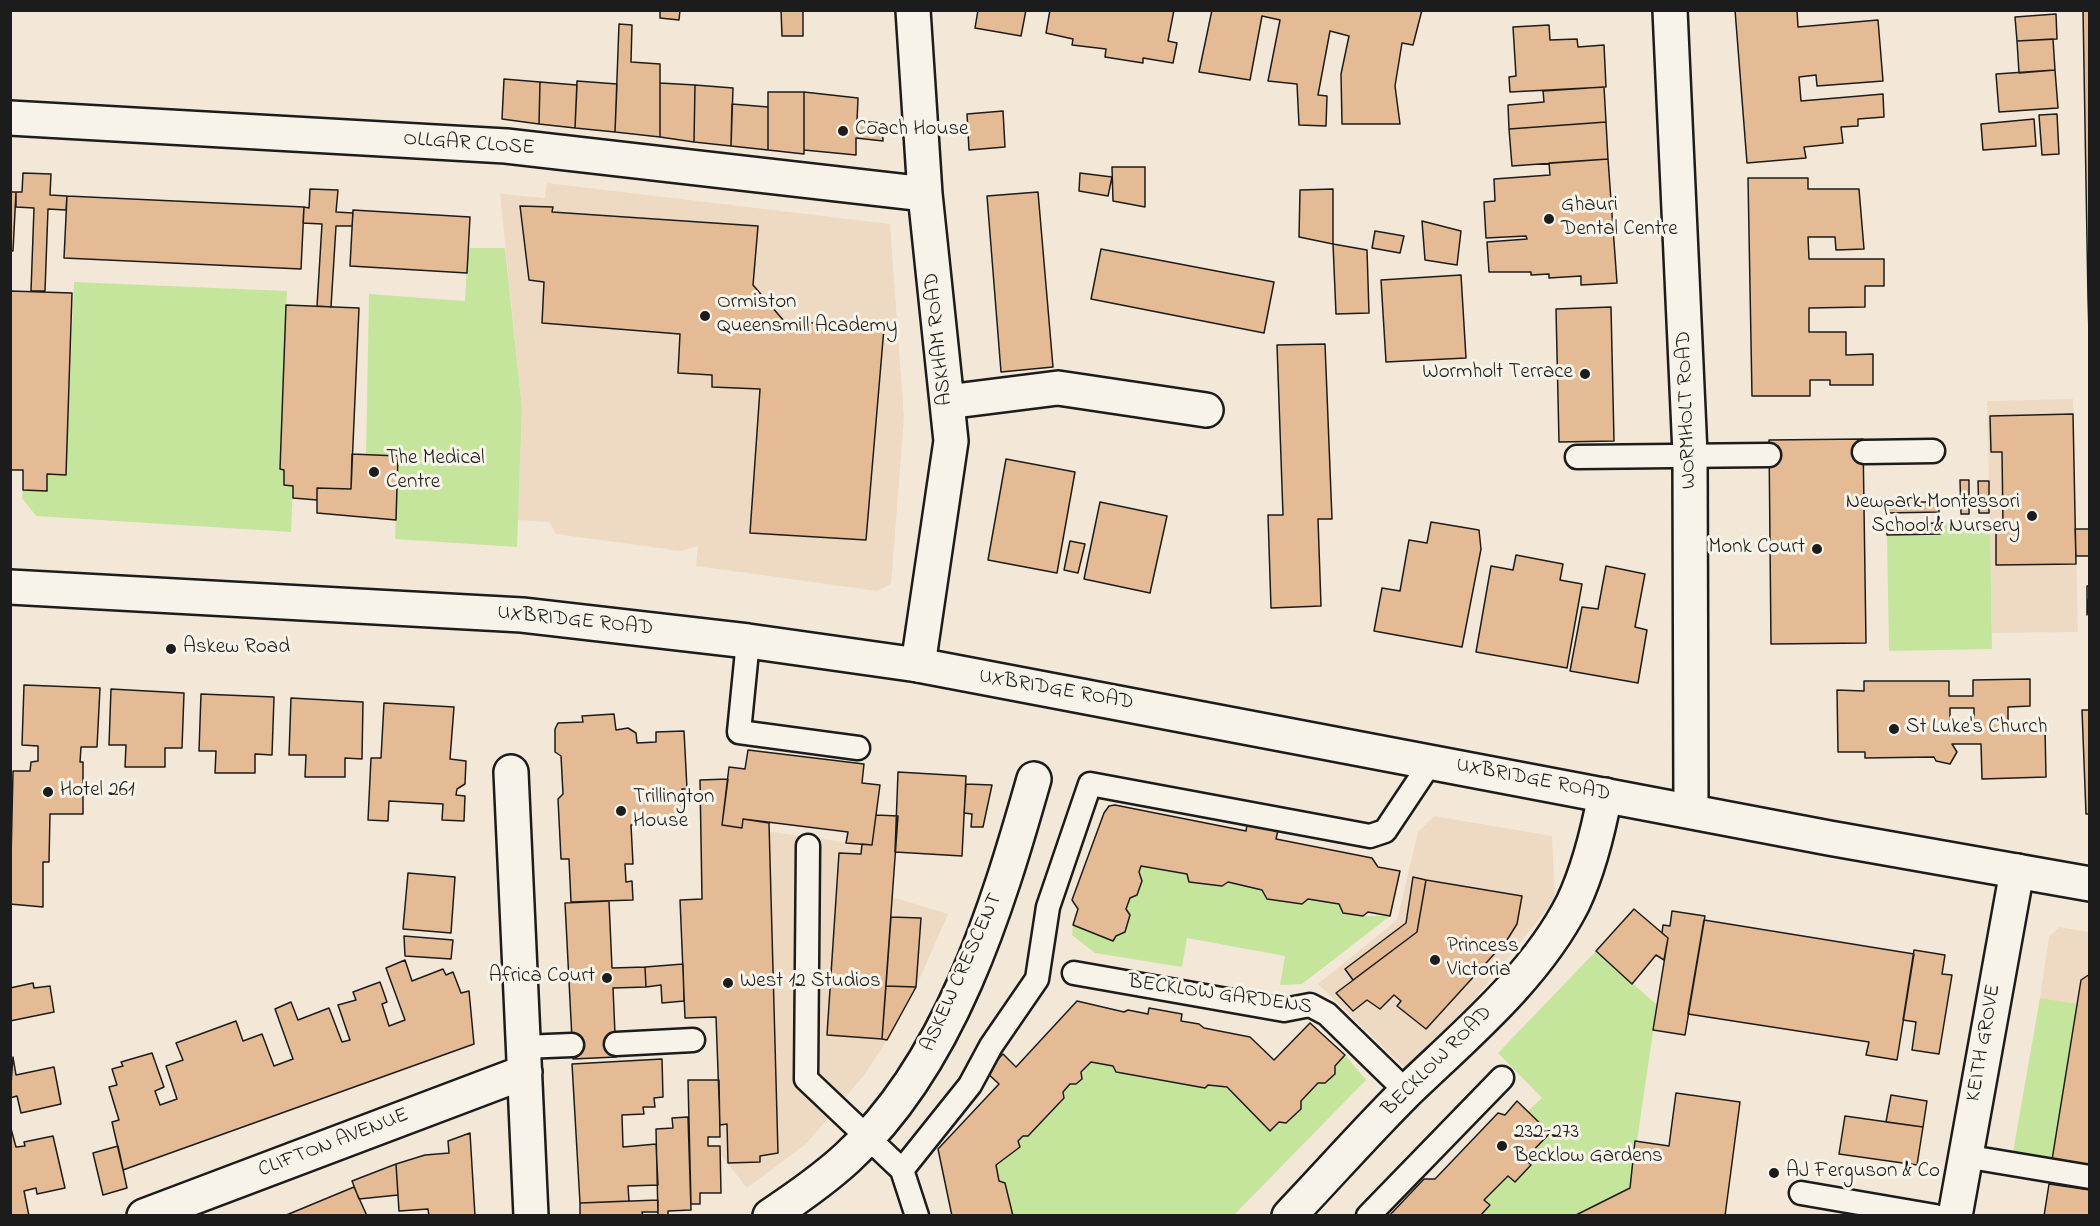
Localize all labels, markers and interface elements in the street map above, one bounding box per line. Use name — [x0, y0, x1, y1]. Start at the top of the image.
place label: Coach House — [855, 118, 969, 144]
marker: Coach House — [836, 124, 850, 138]
street label: OLLGAR CLOSE — [402, 128, 536, 162]
place label: Ghauri Dental Centre — [1561, 194, 1678, 244]
marker: Ghauri Dental Centre — [1542, 212, 1556, 226]
street label: ASKHAM ROAD — [920, 271, 960, 407]
place label: Ormiston Queensmill Academy — [717, 291, 897, 341]
marker: Ormiston Queensmill Academy — [698, 309, 712, 323]
street label: WORMHOLT ROAD — [1673, 331, 1703, 489]
place label: Wormholt Terrace — [1422, 361, 1573, 387]
marker: Wormholt Terrace — [1578, 367, 1592, 381]
place label: The Medical Centre — [386, 447, 485, 497]
marker: The Medical Centre — [367, 465, 381, 479]
place label: Newpark Montessori School & Nursery — [1846, 491, 2020, 541]
marker: Newpark Montessori School & Nursery — [2025, 509, 2039, 523]
place label: Monk Court — [1709, 536, 1805, 562]
marker: Monk Court — [1810, 542, 1824, 556]
street label: UXBRIDGE ROAD — [496, 601, 654, 643]
place label: Askew Road — [183, 636, 290, 662]
marker: Askew Road — [164, 642, 178, 656]
street label: UXBRIDGE ROAD — [977, 665, 1135, 717]
place label: St Luke's Church — [1906, 716, 2047, 742]
marker: St Luke's Church — [1887, 722, 1901, 736]
street label: UXBRIDGE ROAD — [1454, 754, 1612, 808]
place label: Hotel 261 — [60, 779, 135, 805]
marker: Hotel 261 — [41, 785, 55, 799]
place label: Trillington House — [633, 786, 714, 836]
marker: Trillington House — [614, 804, 628, 818]
street label: ASKEW CRESCENT — [917, 890, 1009, 1056]
place label: Princess Victoria — [1447, 935, 1519, 985]
marker: Princess Victoria — [1428, 953, 1442, 967]
place label: Africa Court — [489, 965, 595, 991]
place label: West 12 Studios — [740, 970, 881, 996]
marker: Africa Court — [600, 971, 614, 985]
street label: BECKLOW GARDENS — [1127, 971, 1313, 1021]
marker: West 12 Studios — [721, 976, 735, 990]
street label: KEITH GROVE — [1962, 982, 2008, 1104]
street label: BECKLOW ROAD — [1378, 1002, 1498, 1122]
street label: CLIFTON AVENUE — [255, 1104, 413, 1184]
place label: 232-273 Becklow Gardens — [1514, 1121, 1663, 1171]
marker: 232-273 Becklow Gardens — [1495, 1139, 1509, 1153]
place label: AJ Ferguson & Co — [1786, 1160, 1940, 1186]
marker: AJ Ferguson & Co — [1767, 1166, 1781, 1180]

